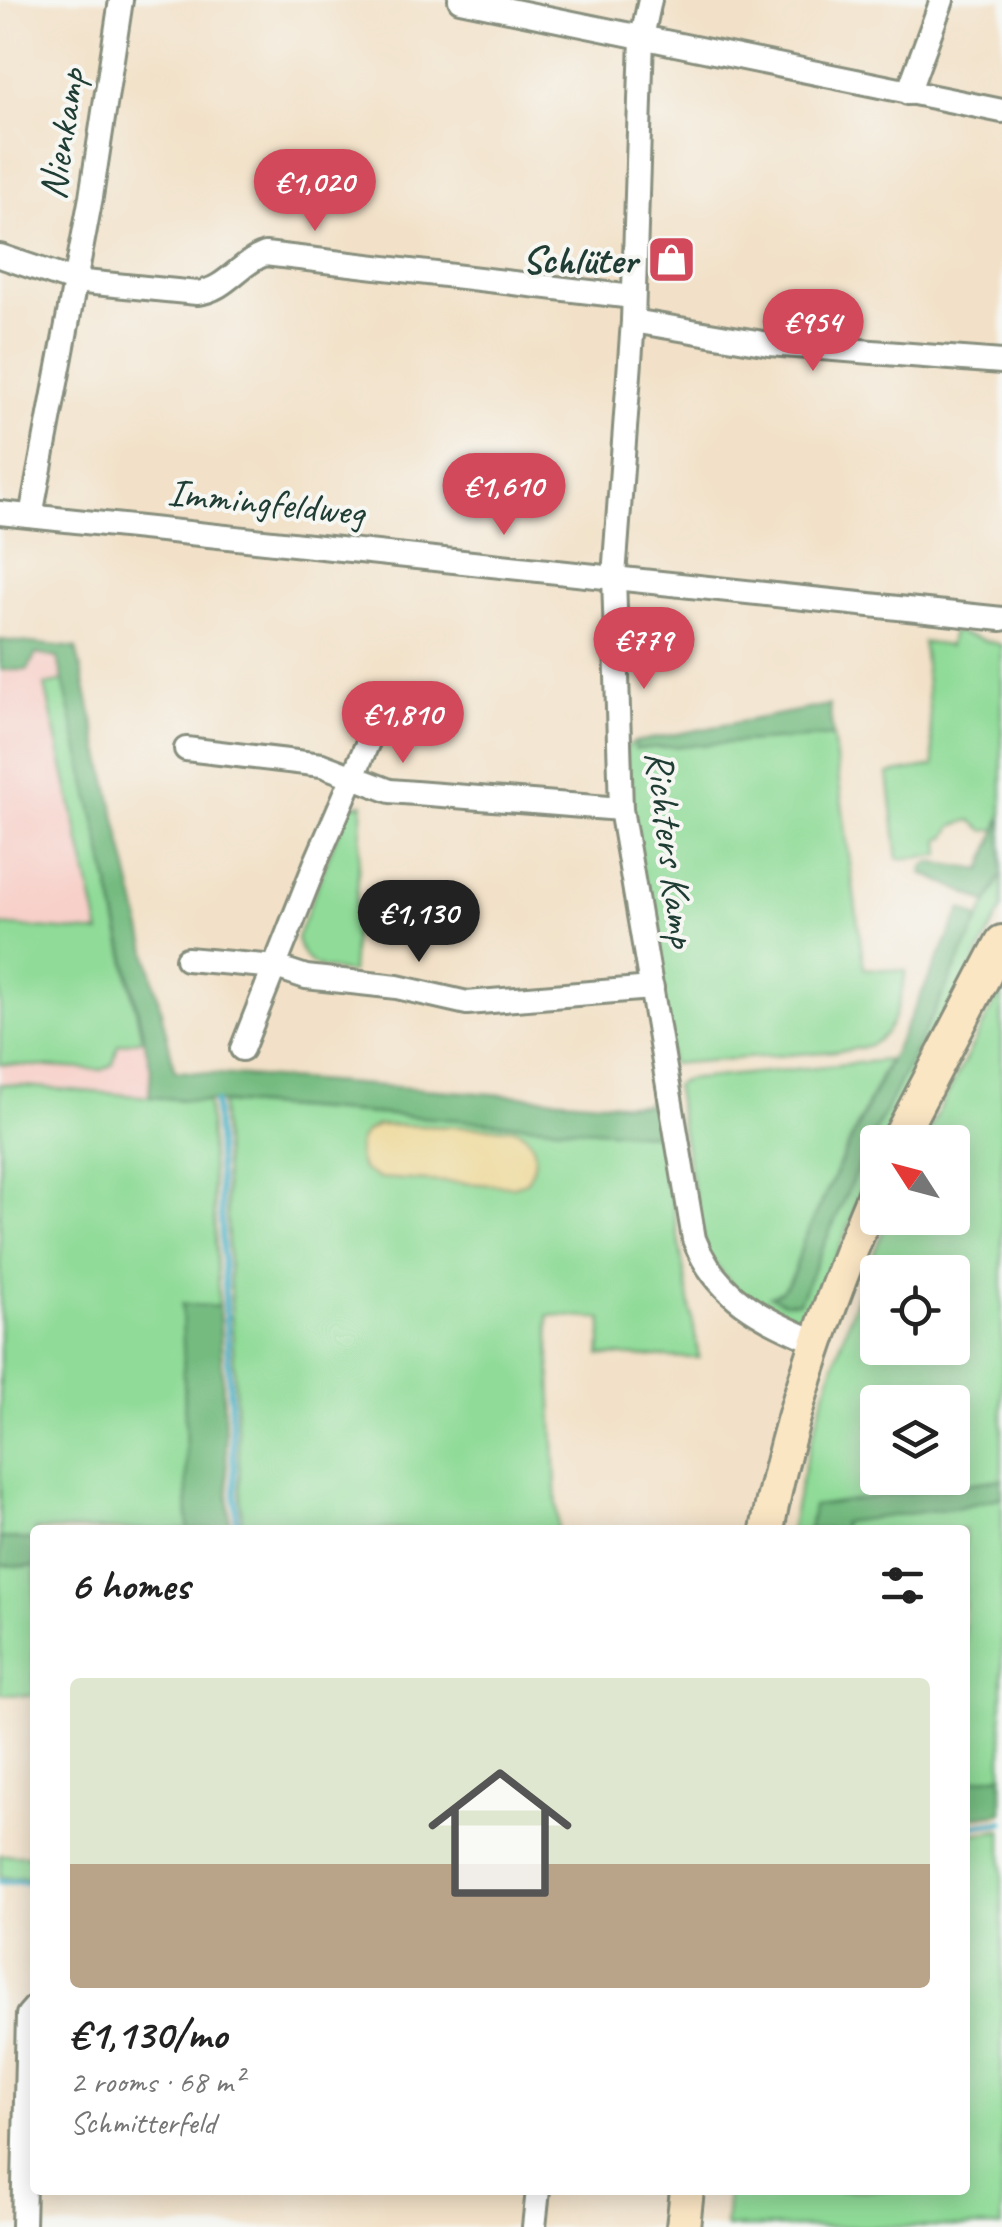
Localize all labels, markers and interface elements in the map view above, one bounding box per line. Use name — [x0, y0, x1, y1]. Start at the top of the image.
street label: Nienkamp — [27, 63, 97, 203]
pin: €1,020 — [234, 149, 396, 234]
text: €1,020 — [276, 161, 354, 202]
shop icon: Schlüter — [646, 234, 698, 286]
place label: Schlüter — [522, 235, 642, 285]
pin: €954 — [754, 289, 872, 374]
text: €954 — [785, 301, 841, 342]
pin: €1,610 — [423, 453, 585, 538]
text: €1,610 — [464, 465, 544, 506]
street label: Immingfeldweg — [165, 467, 370, 537]
pin: €779 — [585, 607, 703, 692]
text: €779 — [616, 619, 672, 660]
pin: €1,810 — [322, 681, 484, 766]
text: €1,810 — [364, 693, 442, 734]
street label: Richters Kamp — [634, 748, 708, 952]
pin: €1,130 — [338, 880, 500, 965]
text: €1,130 — [380, 892, 458, 933]
north arrow — [860, 1125, 970, 1235]
map controls — [860, 1125, 970, 1495]
button: locate — [860, 1255, 970, 1365]
button: layers — [860, 1385, 970, 1495]
icon: filters — [875, 1558, 930, 1613]
text: 6 homes — [70, 1559, 189, 1612]
icon: home — [410, 1743, 590, 1923]
text: €1,130/mo — [70, 2008, 227, 2061]
text: 2 rooms · 68 m² — [70, 2061, 243, 2102]
text: Schmitterfeld — [70, 2102, 216, 2143]

